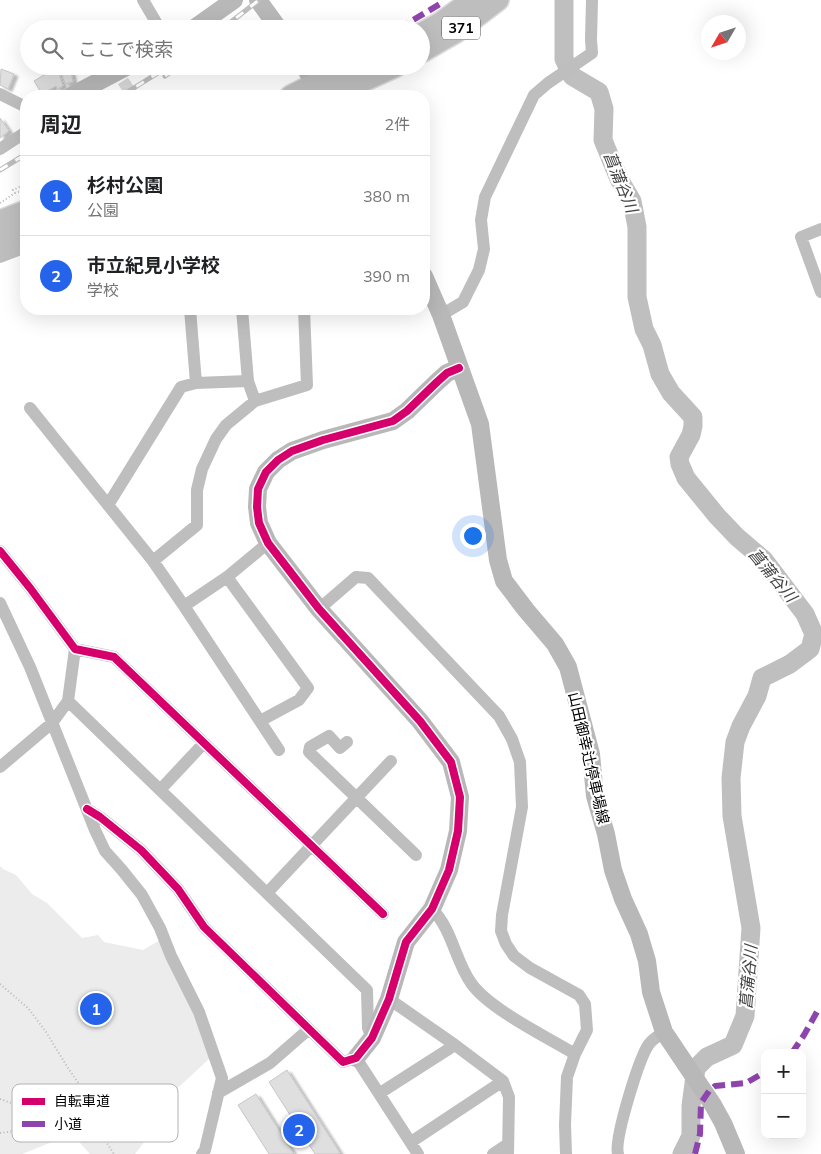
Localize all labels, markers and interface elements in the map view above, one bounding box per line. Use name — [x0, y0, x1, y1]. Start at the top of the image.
north arrow — [701, 15, 746, 60]
road number: 371 — [442, 16, 480, 40]
search box — [20, 20, 430, 75]
icon: search — [38, 34, 66, 62]
text: ここで検索 — [78, 37, 173, 61]
text: 周辺 — [40, 111, 82, 137]
text: 2件 — [384, 114, 410, 134]
water label: 菖蒲谷川 — [600, 149, 643, 217]
text: 杉村公園 — [87, 173, 163, 197]
text: 1 — [51, 186, 61, 206]
text: 380 m — [363, 186, 410, 206]
text: 公園 — [87, 200, 119, 220]
text: 市立紀見小学校 — [87, 253, 220, 277]
text: 2 — [51, 266, 61, 286]
text: 390 m — [363, 266, 410, 286]
text: 学校 — [87, 280, 119, 300]
your location — [460, 523, 486, 549]
water label: 菖蒲谷川 — [745, 544, 803, 607]
street label: 山田御幸辻停車場線 — [565, 690, 613, 826]
water label: 菖蒲谷川 — [735, 942, 761, 1010]
pin: 1 — [80, 990, 112, 1028]
map controls — [761, 1049, 806, 1139]
button: + — [761, 1049, 806, 1094]
legend — [12, 1084, 178, 1142]
text: 自転車道 — [54, 1092, 110, 1110]
button: − — [761, 1094, 806, 1139]
pin: 2 — [283, 1111, 315, 1149]
text: 小道 — [54, 1115, 82, 1133]

